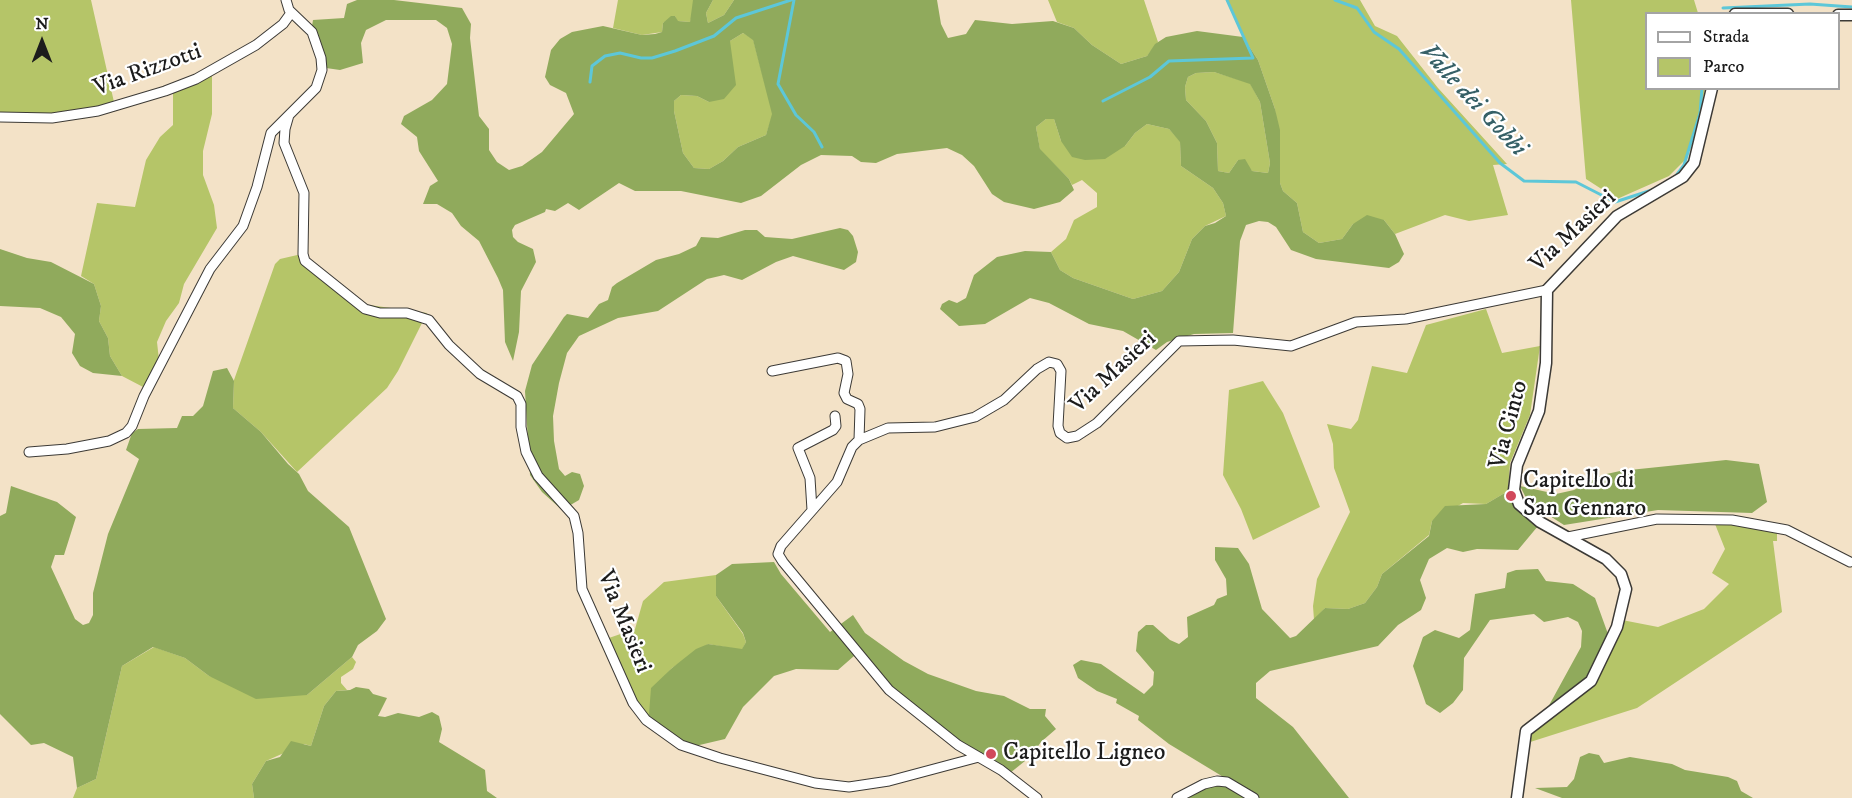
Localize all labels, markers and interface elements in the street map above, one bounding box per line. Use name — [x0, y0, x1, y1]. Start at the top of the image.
north arrow — [12, 12, 72, 72]
legend — [1645, 12, 1840, 90]
text: N — [35, 14, 49, 34]
text: Strada — [1703, 26, 1749, 48]
street label: Via Rizzotti — [90, 38, 206, 104]
water label: Valle dei Gobbi — [1411, 38, 1533, 164]
text: Parco — [1703, 56, 1744, 78]
street label: Via Masieri — [1525, 185, 1623, 279]
street label: Via Masieri — [1065, 326, 1163, 420]
street label: Via Cinto — [1484, 378, 1536, 472]
place label: Capitello di San Gennaro — [1523, 468, 1646, 524]
marker: Capitello di San Gennaro — [1504, 489, 1518, 503]
street label: Via Masieri — [589, 567, 657, 677]
place label: Capitello Ligneo — [1003, 740, 1165, 768]
marker: Capitello Ligneo — [984, 747, 998, 761]

